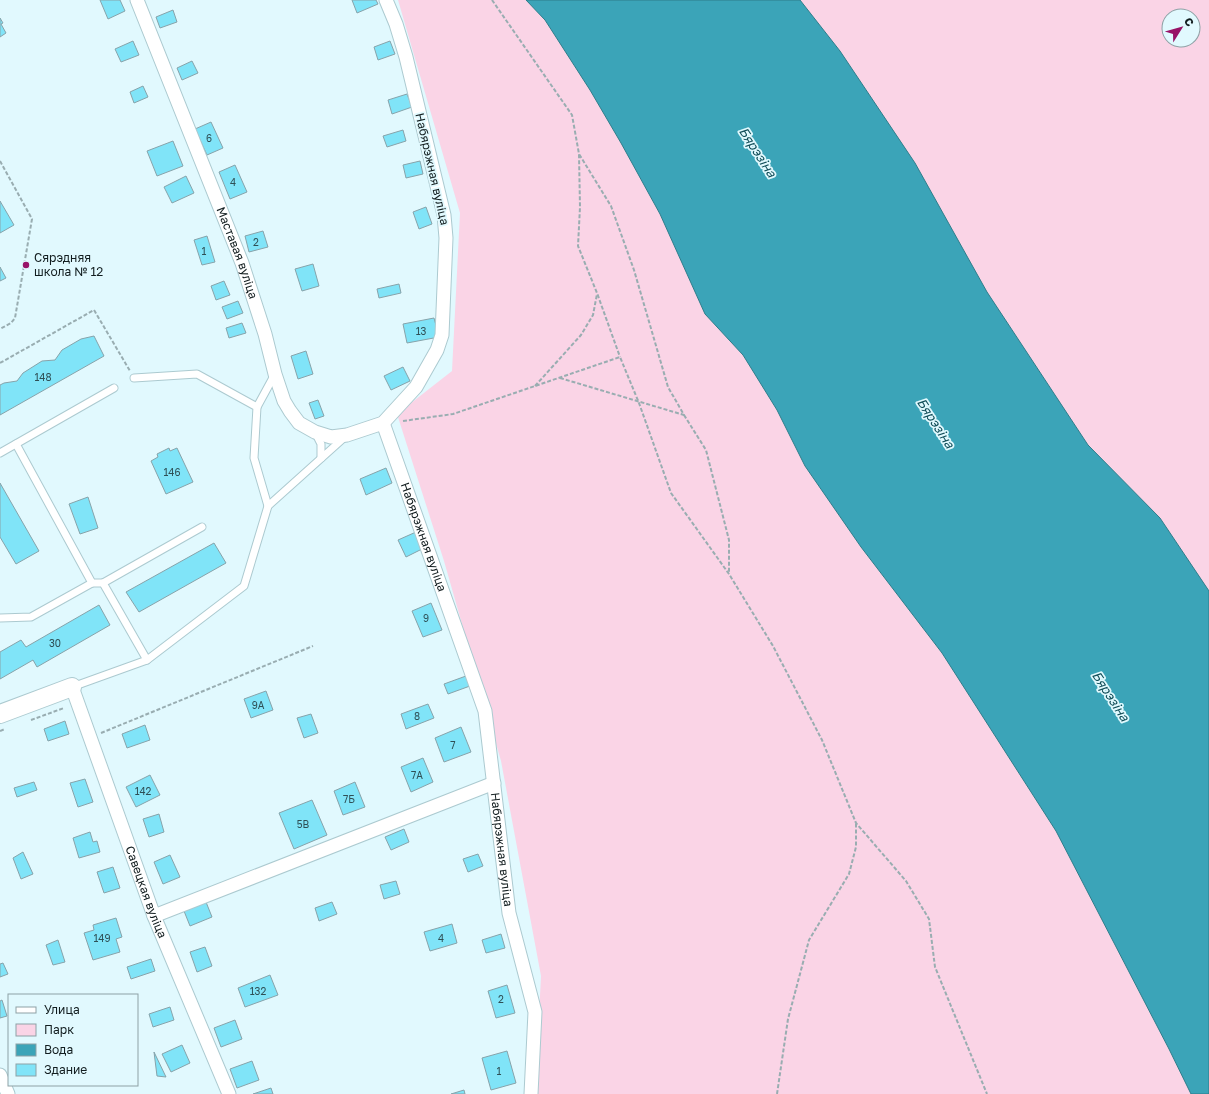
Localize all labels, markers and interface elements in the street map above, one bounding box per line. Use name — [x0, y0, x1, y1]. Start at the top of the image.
north arrow — [1161, 8, 1201, 48]
text: С — [1182, 15, 1197, 29]
street label: Набярэжная вуліца — [412, 111, 453, 226]
water label: Бярэзіна — [736, 124, 780, 181]
house number: 6 — [206, 132, 212, 144]
house number: 4 — [230, 176, 236, 188]
street label: Маставая вуліца — [213, 205, 261, 301]
house number: 2 — [253, 236, 259, 248]
house number: 1 — [202, 245, 207, 257]
place label: Сярэдняя школа № 12 — [34, 250, 103, 279]
marker: Сярэдняя школа № 12 — [21, 260, 31, 270]
house number: 13 — [416, 325, 426, 337]
house number: 148 — [34, 371, 52, 383]
water label: Бярэзіна — [914, 395, 958, 452]
house number: 146 — [164, 466, 181, 478]
street label: Набярэжная вуліца — [398, 480, 450, 594]
house number: 9 — [423, 612, 429, 624]
house number: 30 — [49, 637, 61, 649]
water label: Бярэзіна — [1089, 668, 1133, 725]
house number: 9А — [252, 699, 265, 711]
house number: 8 — [414, 710, 420, 722]
house number: 7 — [450, 739, 456, 751]
house number: 7А — [411, 769, 423, 781]
house number: 142 — [135, 785, 152, 797]
street label: Набярэжная вуліца — [488, 792, 516, 907]
house number: 7Б — [343, 793, 355, 805]
house number: 5В — [297, 818, 310, 830]
street label: Савецкая вуліца — [123, 844, 170, 940]
house number: 149 — [94, 932, 111, 944]
house number: 4 — [438, 932, 444, 944]
house number: 132 — [250, 985, 266, 997]
house number: 2 — [498, 993, 504, 1005]
legend — [8, 994, 138, 1086]
text: Улица — [44, 1002, 80, 1017]
text: Парк — [44, 1022, 74, 1037]
text: Вода — [44, 1042, 73, 1057]
text: Здание — [44, 1062, 87, 1077]
house number: 1 — [497, 1065, 502, 1077]

